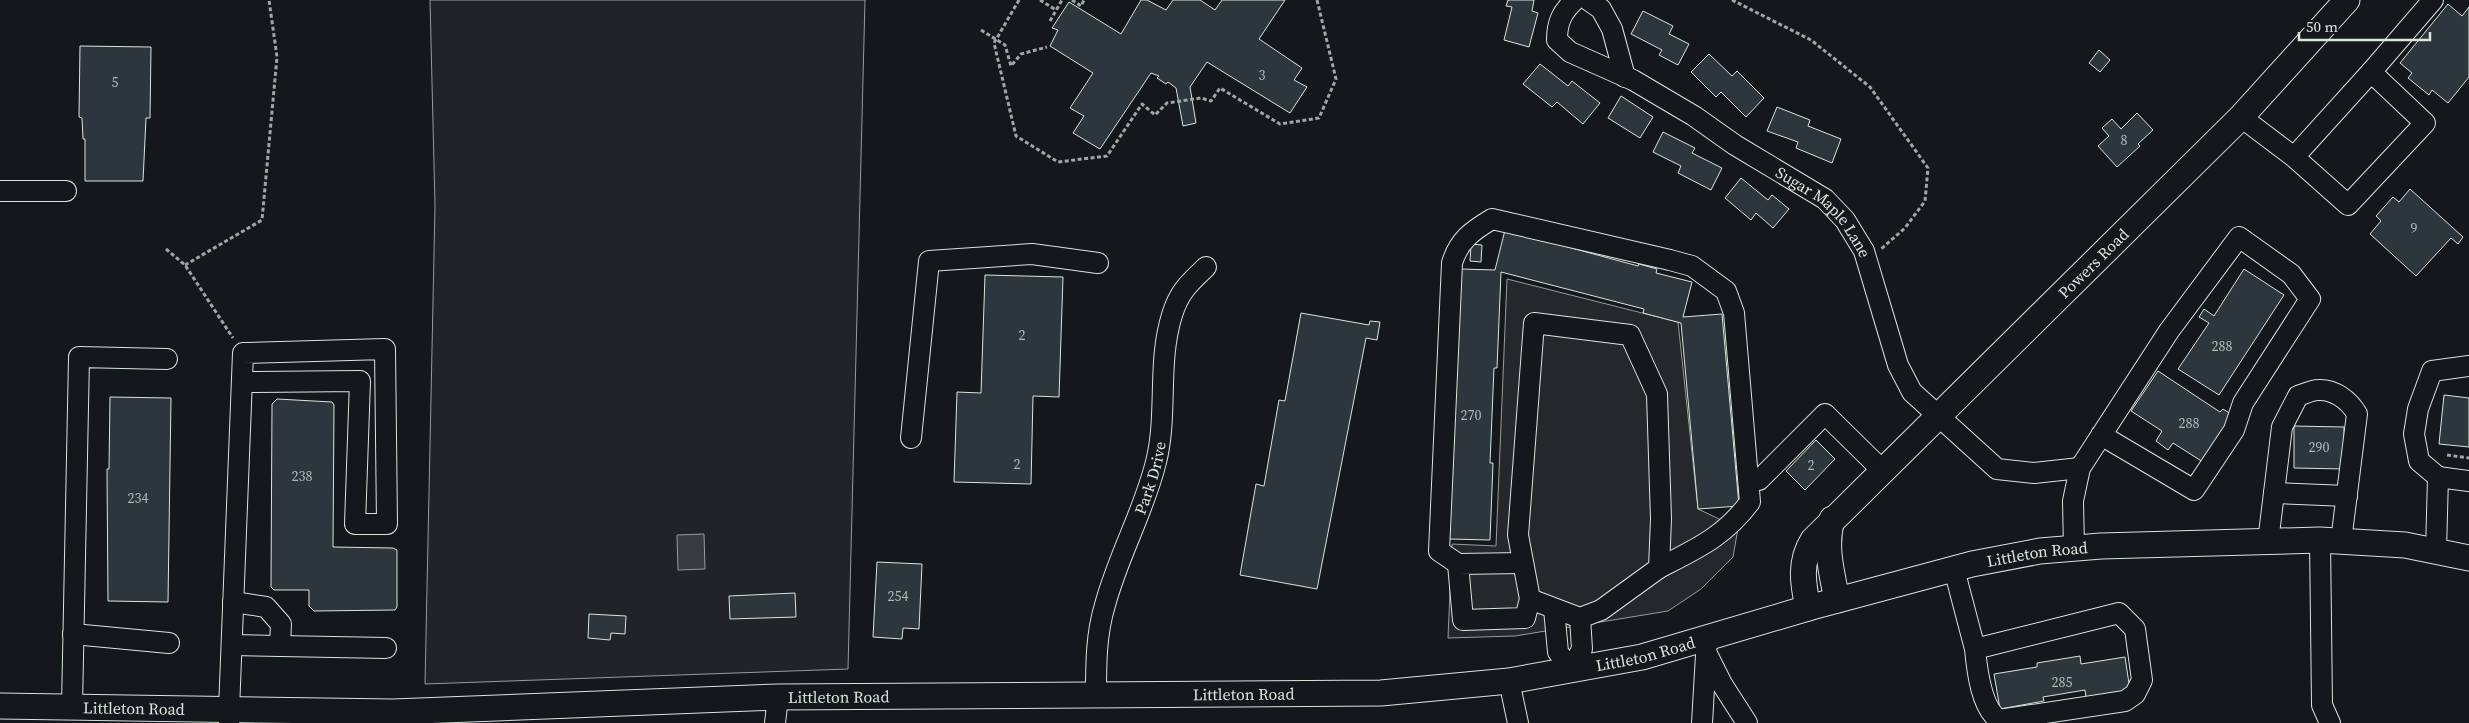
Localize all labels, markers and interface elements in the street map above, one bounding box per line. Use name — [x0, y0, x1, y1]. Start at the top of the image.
scale bar — [2299, 10, 2430, 42]
text: 50 m — [2306, 16, 2338, 37]
house number: 3 — [1259, 65, 1266, 85]
house number: 5 — [112, 72, 119, 92]
house number: 8 — [2121, 130, 2128, 150]
street label: Sugar Maple Lane — [1772, 161, 1876, 260]
house number: 9 — [2411, 218, 2418, 238]
street label: Powers Road — [2053, 223, 2133, 303]
house number: 2 — [1019, 325, 1026, 345]
house number: 288 — [2212, 336, 2233, 356]
house number: 270 — [1461, 405, 1482, 425]
house number: 288 — [2179, 413, 2200, 433]
house number: 290 — [2309, 437, 2330, 457]
street label: Park Drive — [1129, 440, 1171, 518]
house number: 2 — [1014, 454, 1021, 474]
house number: 2 — [1808, 455, 1815, 475]
house number: 238 — [292, 466, 313, 486]
house number: 234 — [128, 488, 149, 508]
street label: Littleton Road — [1985, 536, 2088, 572]
house number: 254 — [888, 586, 909, 606]
street label: Littleton Road — [1594, 631, 1698, 676]
house number: 285 — [2052, 672, 2073, 692]
street label: Littleton Road — [1193, 683, 1295, 705]
street label: Littleton Road — [788, 685, 890, 708]
street label: Littleton Road — [83, 696, 185, 720]

